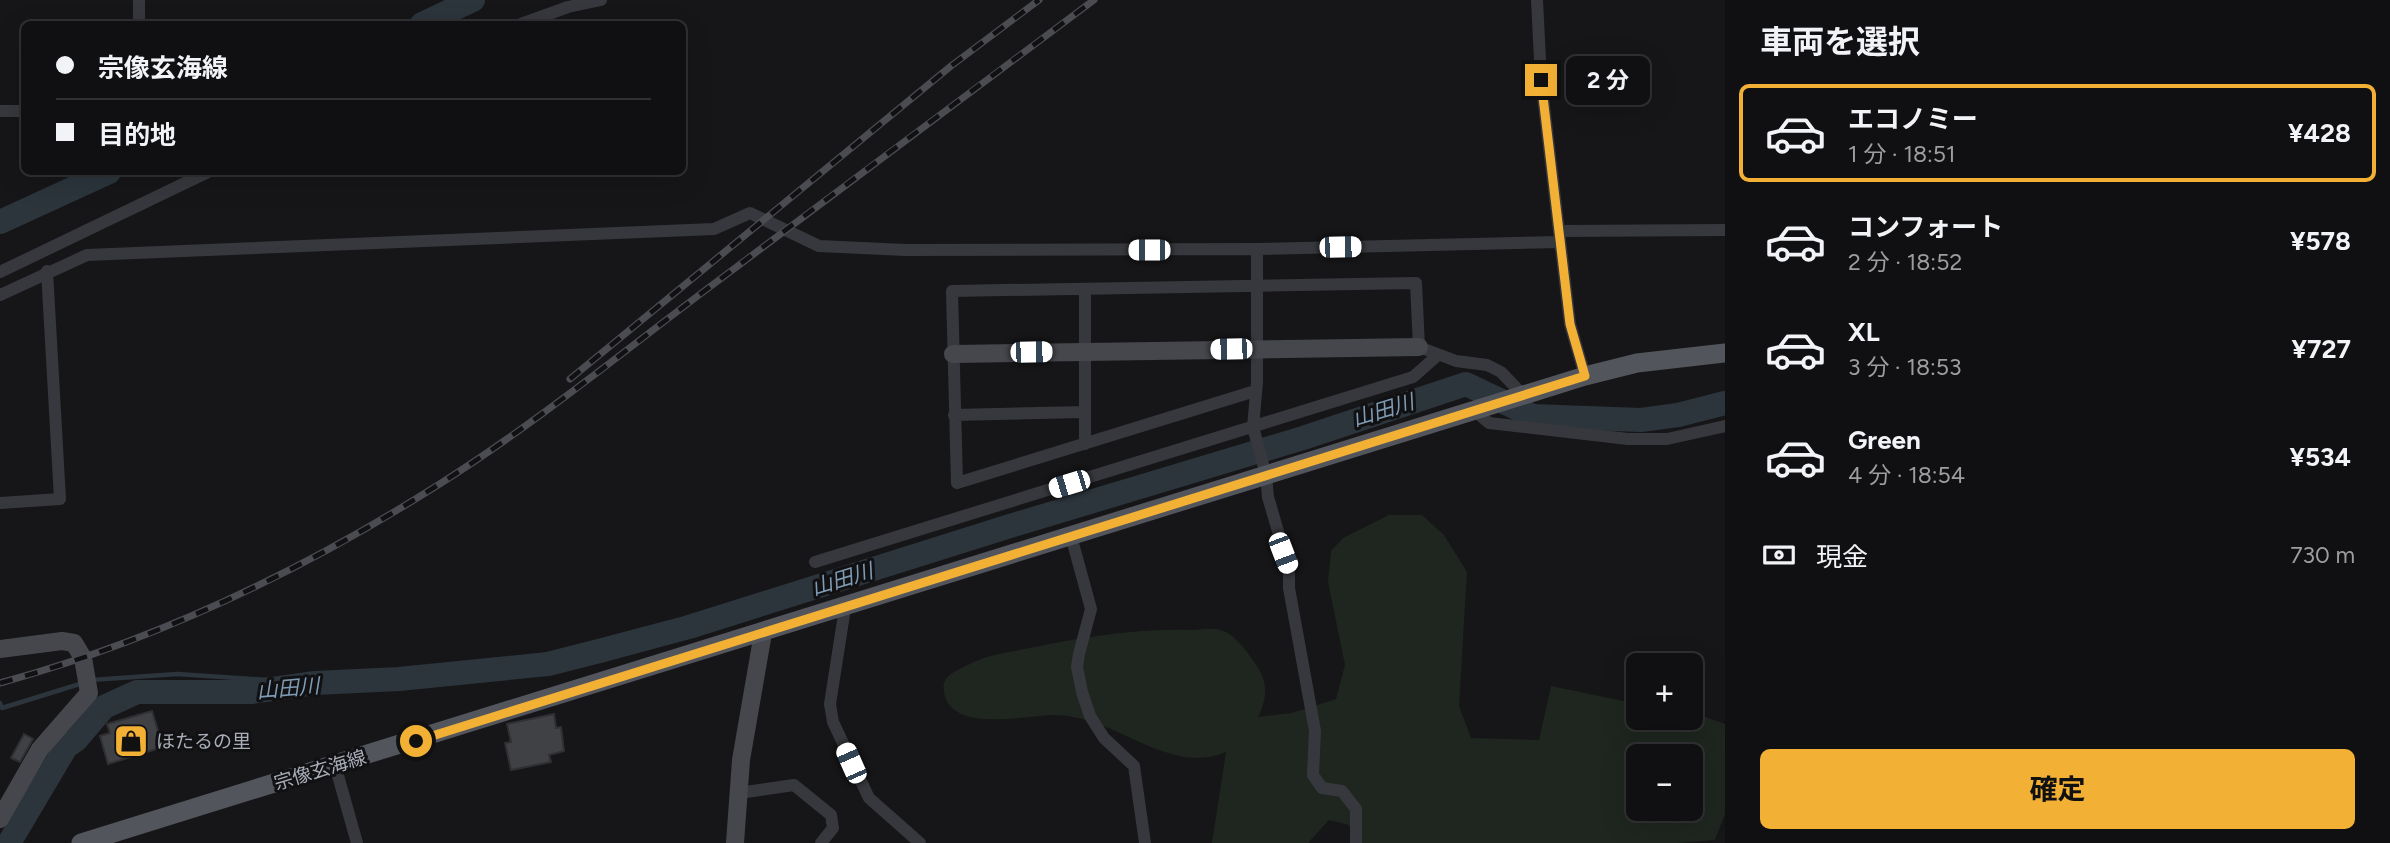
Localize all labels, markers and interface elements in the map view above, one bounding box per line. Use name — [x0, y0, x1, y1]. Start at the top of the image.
text: 車両を選択 — [1760, 23, 1920, 61]
text: 宗像玄海線 — [98, 52, 228, 84]
callout: 2 分 — [1566, 56, 1650, 104]
route end — [1525, 64, 1557, 96]
text: 2 分 — [1587, 66, 1629, 94]
icon: car — [1764, 102, 1827, 165]
text: エコノミー — [1848, 103, 1978, 135]
text: ¥428 — [2288, 117, 2351, 149]
text: 目的地 — [98, 119, 176, 151]
text: 1 分 · 18:51 — [1848, 140, 1956, 168]
icon: car — [1764, 210, 1827, 273]
text: コンフォート — [1848, 211, 2003, 243]
text: ¥578 — [2290, 225, 2351, 257]
car — [1319, 236, 1362, 258]
car — [1129, 240, 1171, 261]
text: 2 分 · 18:52 — [1848, 248, 1962, 276]
text: XL — [1848, 316, 1880, 348]
icon: car — [1764, 318, 1827, 381]
text: ¥727 — [2292, 333, 2351, 365]
car — [1210, 338, 1253, 360]
car — [1010, 341, 1053, 363]
text: 3 分 · 18:53 — [1848, 353, 1962, 381]
water label: 山田川 — [1349, 388, 1419, 431]
text: Green — [1848, 424, 1921, 456]
icon: car — [1764, 426, 1827, 489]
text: ¥534 — [2289, 441, 2351, 473]
text: 4 分 · 18:54 — [1848, 461, 1965, 489]
car — [1046, 468, 1093, 500]
car — [1266, 530, 1301, 576]
icon: cash — [1760, 536, 1798, 574]
text: 現金 — [1816, 541, 1868, 573]
text: 730 m — [2290, 541, 2355, 569]
water label: 山田川 — [808, 557, 878, 600]
map controls — [1626, 653, 1703, 821]
button: + — [1626, 653, 1703, 730]
water label: 山田川 — [256, 673, 322, 703]
shop icon: ほたるの里 — [112, 722, 150, 760]
route start — [400, 725, 432, 757]
place label: ほたるの里 — [156, 730, 251, 753]
car — [833, 740, 870, 786]
button: − — [1626, 744, 1703, 821]
street label: 宗像玄海線 — [271, 745, 369, 795]
button: 確定 — [1760, 749, 2355, 829]

